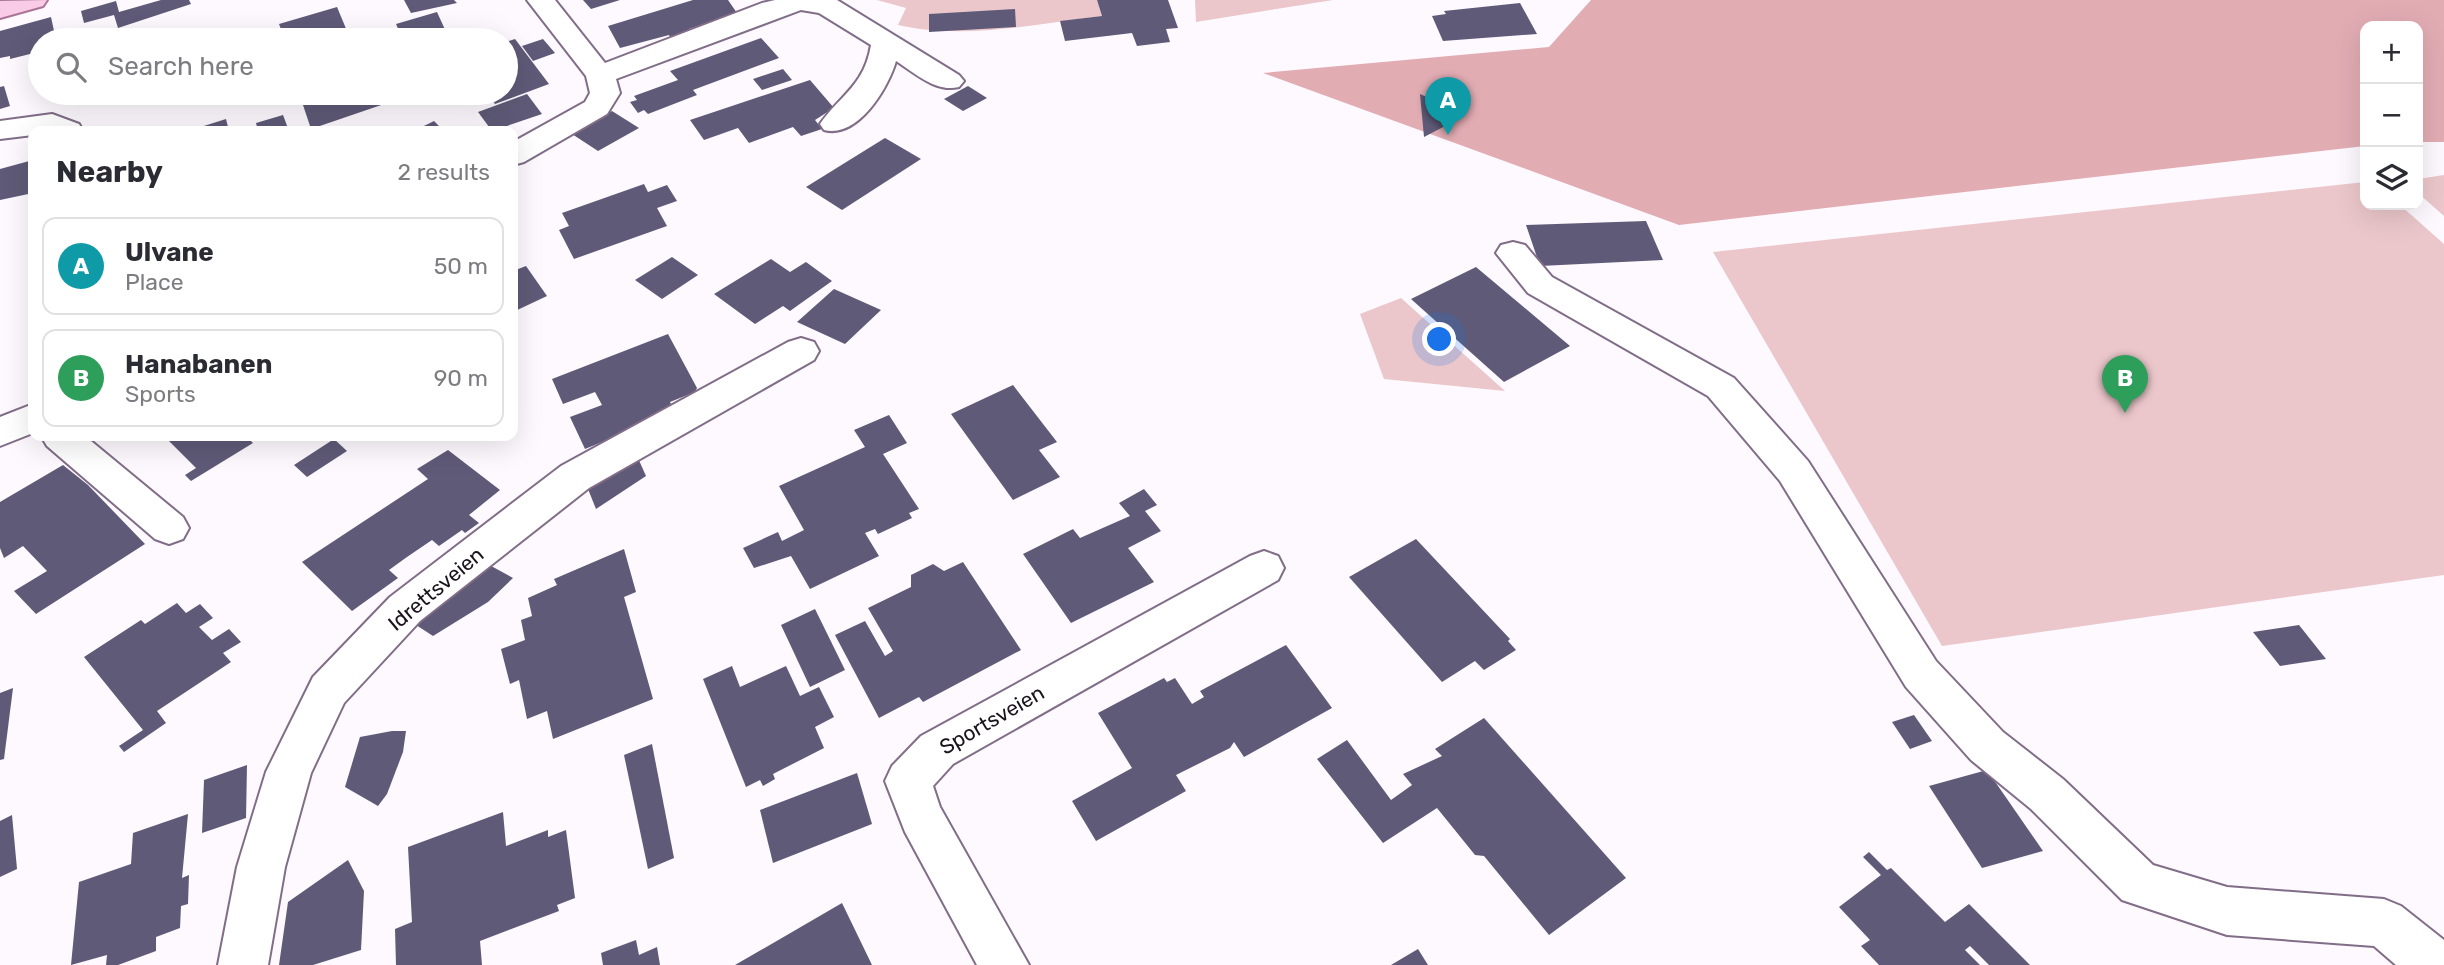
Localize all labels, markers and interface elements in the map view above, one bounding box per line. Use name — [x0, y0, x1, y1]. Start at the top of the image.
map controls — [2360, 21, 2423, 210]
button: + — [2360, 21, 2423, 84]
search box — [28, 28, 518, 105]
icon: search — [52, 48, 90, 86]
text: Search here — [108, 51, 254, 82]
pin: A — [1425, 77, 1471, 135]
button: − — [2360, 84, 2423, 147]
button: layers — [2360, 147, 2423, 210]
text: Nearby — [56, 154, 163, 190]
text: 2 results — [398, 158, 490, 186]
text: Ulvane — [125, 237, 214, 268]
text: A — [73, 252, 89, 280]
text: 50 m — [434, 252, 488, 280]
text: Place — [125, 268, 184, 296]
your location — [1422, 322, 1456, 356]
text: Hanabanen — [125, 349, 272, 380]
pin: B — [2102, 355, 2148, 413]
text: B — [73, 364, 89, 392]
text: 90 m — [434, 364, 488, 392]
text: Sports — [125, 380, 196, 408]
street label: Idrettsveien — [383, 541, 489, 636]
street label: Sportsveien — [935, 680, 1049, 760]

